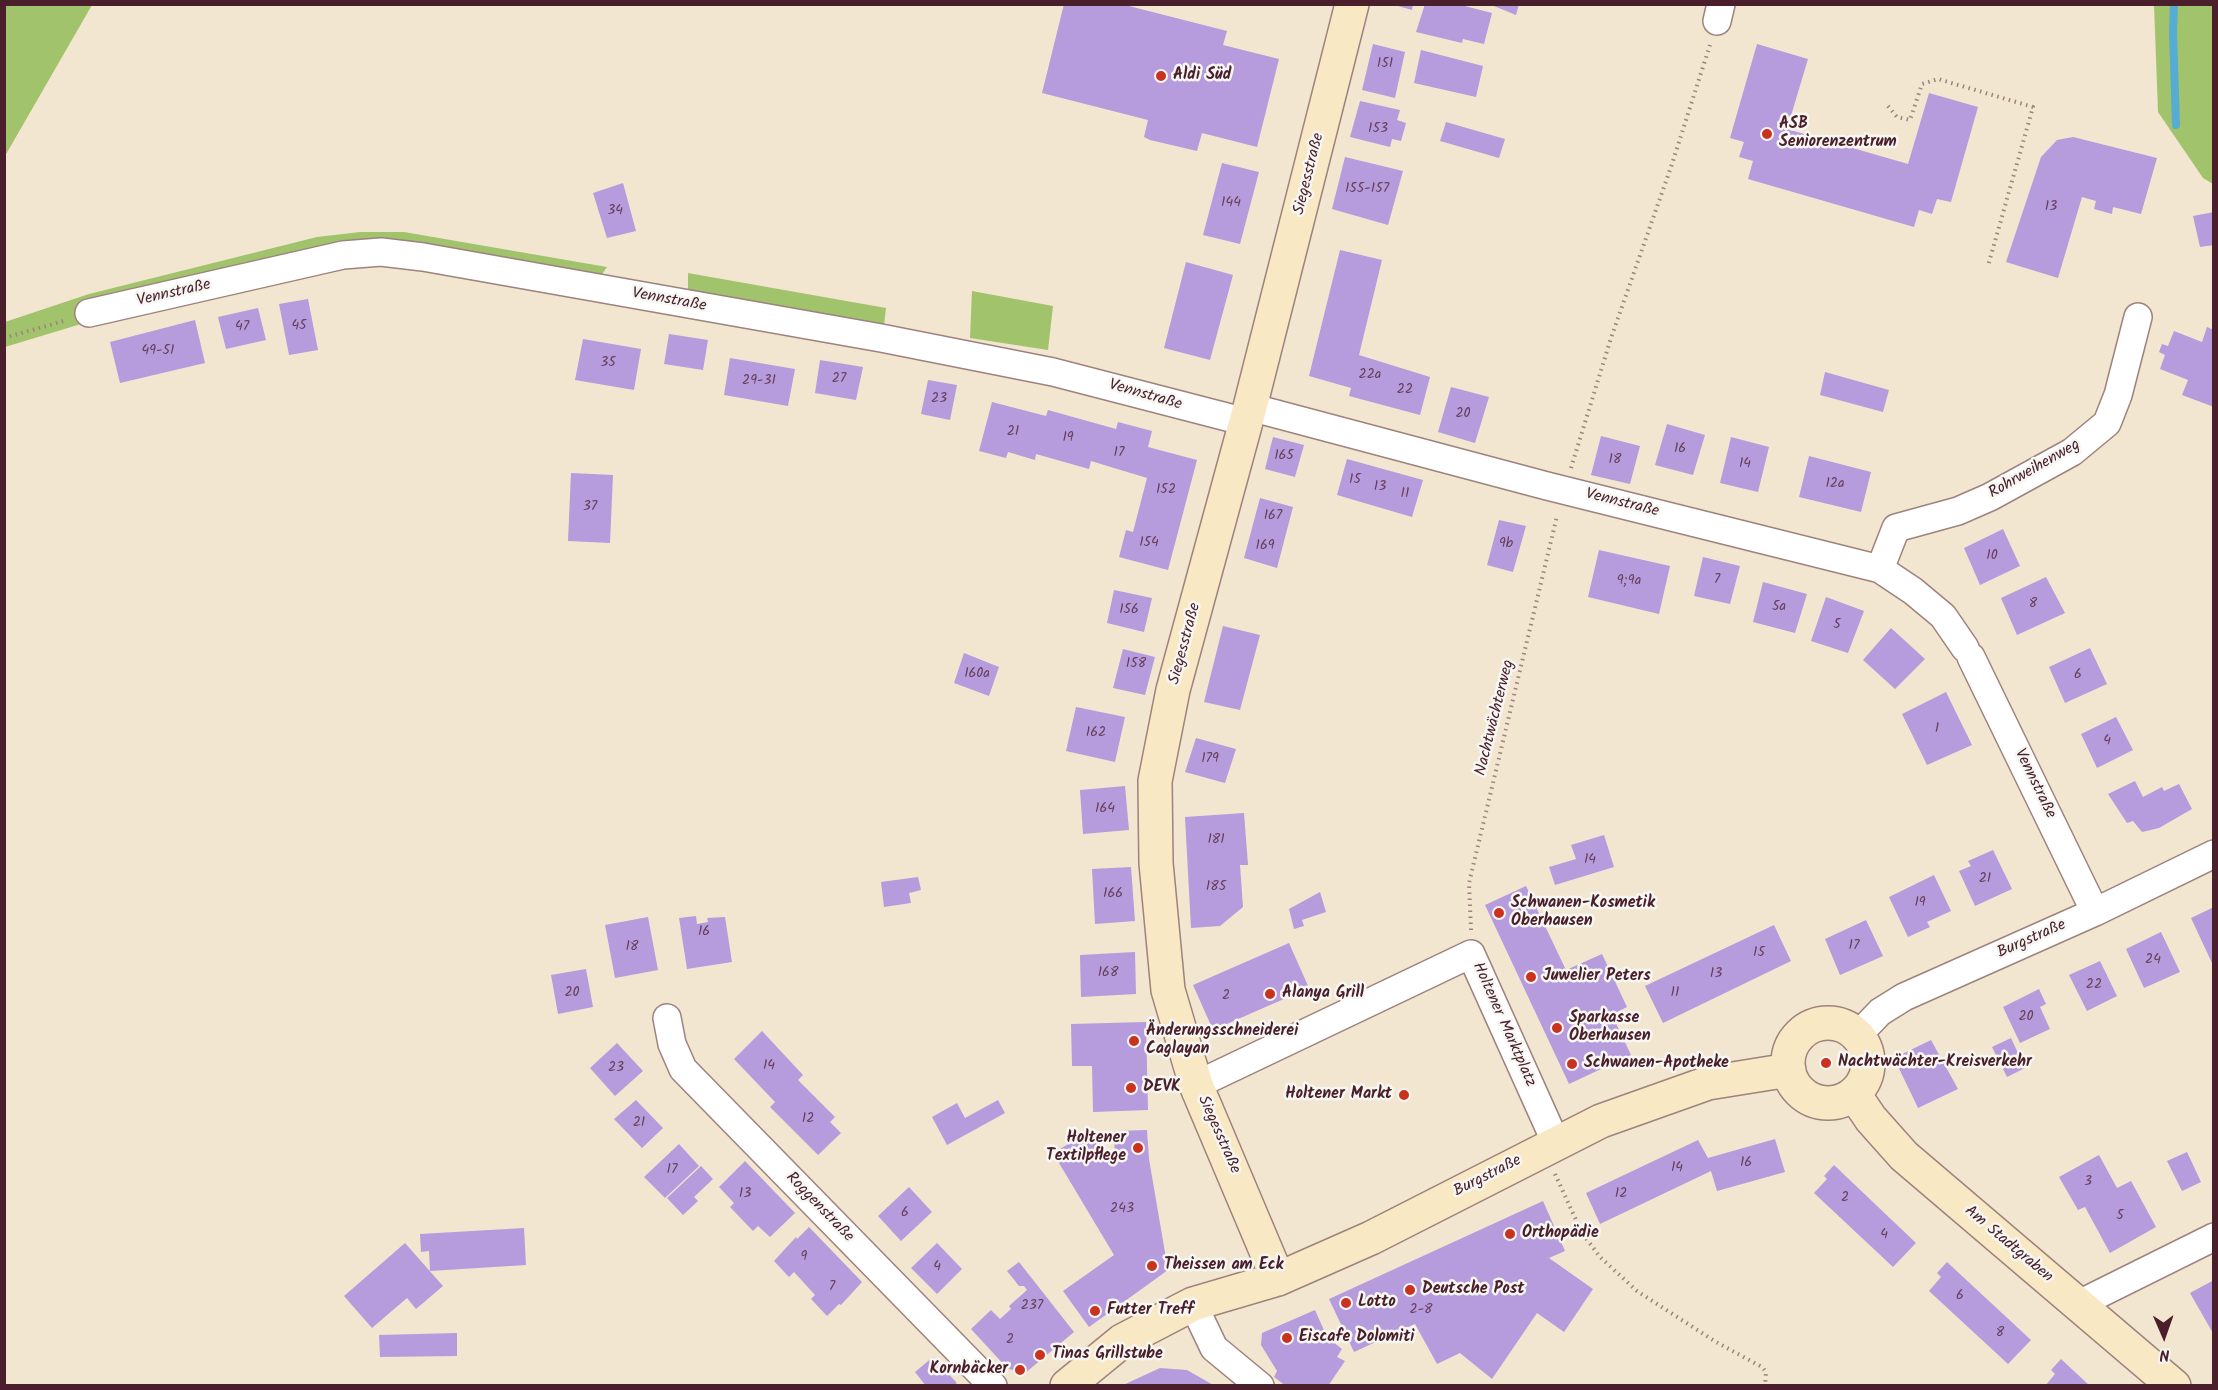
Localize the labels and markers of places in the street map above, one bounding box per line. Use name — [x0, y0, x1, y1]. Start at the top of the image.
place label: Aldi Süd — [1173, 66, 1231, 86]
marker: Aldi Süd — [1154, 69, 1168, 83]
place label: ASB Seniorenzentrum — [1779, 115, 1897, 153]
marker: ASB Seniorenzentrum — [1760, 127, 1774, 141]
place label: Schwanen-Kosmetik Oberhausen — [1511, 894, 1655, 932]
marker: Schwanen-Kosmetik Oberhausen — [1492, 906, 1506, 920]
place label: Juwelier Peters — [1543, 967, 1651, 987]
marker: Juwelier Peters — [1524, 970, 1538, 984]
place label: Alanya Grill — [1282, 984, 1364, 1004]
marker: Alanya Grill — [1263, 987, 1277, 1001]
place label: Sparkasse Oberhausen — [1569, 1009, 1651, 1047]
marker: Sparkasse Oberhausen — [1550, 1021, 1564, 1035]
place label: Änderungsschneiderei Caglayan — [1146, 1022, 1298, 1060]
marker: Änderungsschneiderei Caglayan — [1127, 1034, 1141, 1048]
place label: Nachtwächter-Kreisverkehr — [1838, 1053, 2032, 1073]
place label: Schwanen-Apotheke — [1584, 1054, 1729, 1074]
marker: Nachtwächter-Kreisverkehr — [1819, 1056, 1833, 1070]
marker: Schwanen-Apotheke — [1565, 1057, 1579, 1071]
place label: DEVK — [1143, 1078, 1181, 1098]
marker: DEVK — [1124, 1081, 1138, 1095]
place label: Holtener Markt — [1285, 1085, 1392, 1105]
marker: Holtener Markt — [1397, 1088, 1411, 1102]
place label: Holtener Textilpflege — [1046, 1129, 1126, 1167]
marker: Holtener Textilpflege — [1131, 1141, 1145, 1155]
place label: Orthopädie — [1522, 1224, 1599, 1244]
marker: Orthopädie — [1503, 1227, 1517, 1241]
place label: Theissen am Eck — [1164, 1256, 1283, 1276]
marker: Theissen am Eck — [1145, 1259, 1159, 1273]
place label: Deutsche Post — [1422, 1280, 1524, 1300]
marker: Deutsche Post — [1403, 1283, 1417, 1297]
place label: Lotto — [1358, 1293, 1396, 1313]
marker: Lotto — [1339, 1296, 1353, 1310]
place label: Futter Treff — [1107, 1301, 1194, 1321]
marker: Futter Treff — [1088, 1304, 1102, 1318]
place label: Eiscafe Dolomiti — [1299, 1328, 1415, 1348]
marker: Eiscafe Dolomiti — [1280, 1331, 1294, 1345]
place label: Tinas Grillstube — [1052, 1345, 1163, 1365]
marker: Tinas Grillstube — [1033, 1348, 1047, 1362]
place label: Kornbäcker — [930, 1360, 1008, 1380]
marker: Kornbäcker — [1013, 1363, 1027, 1377]

